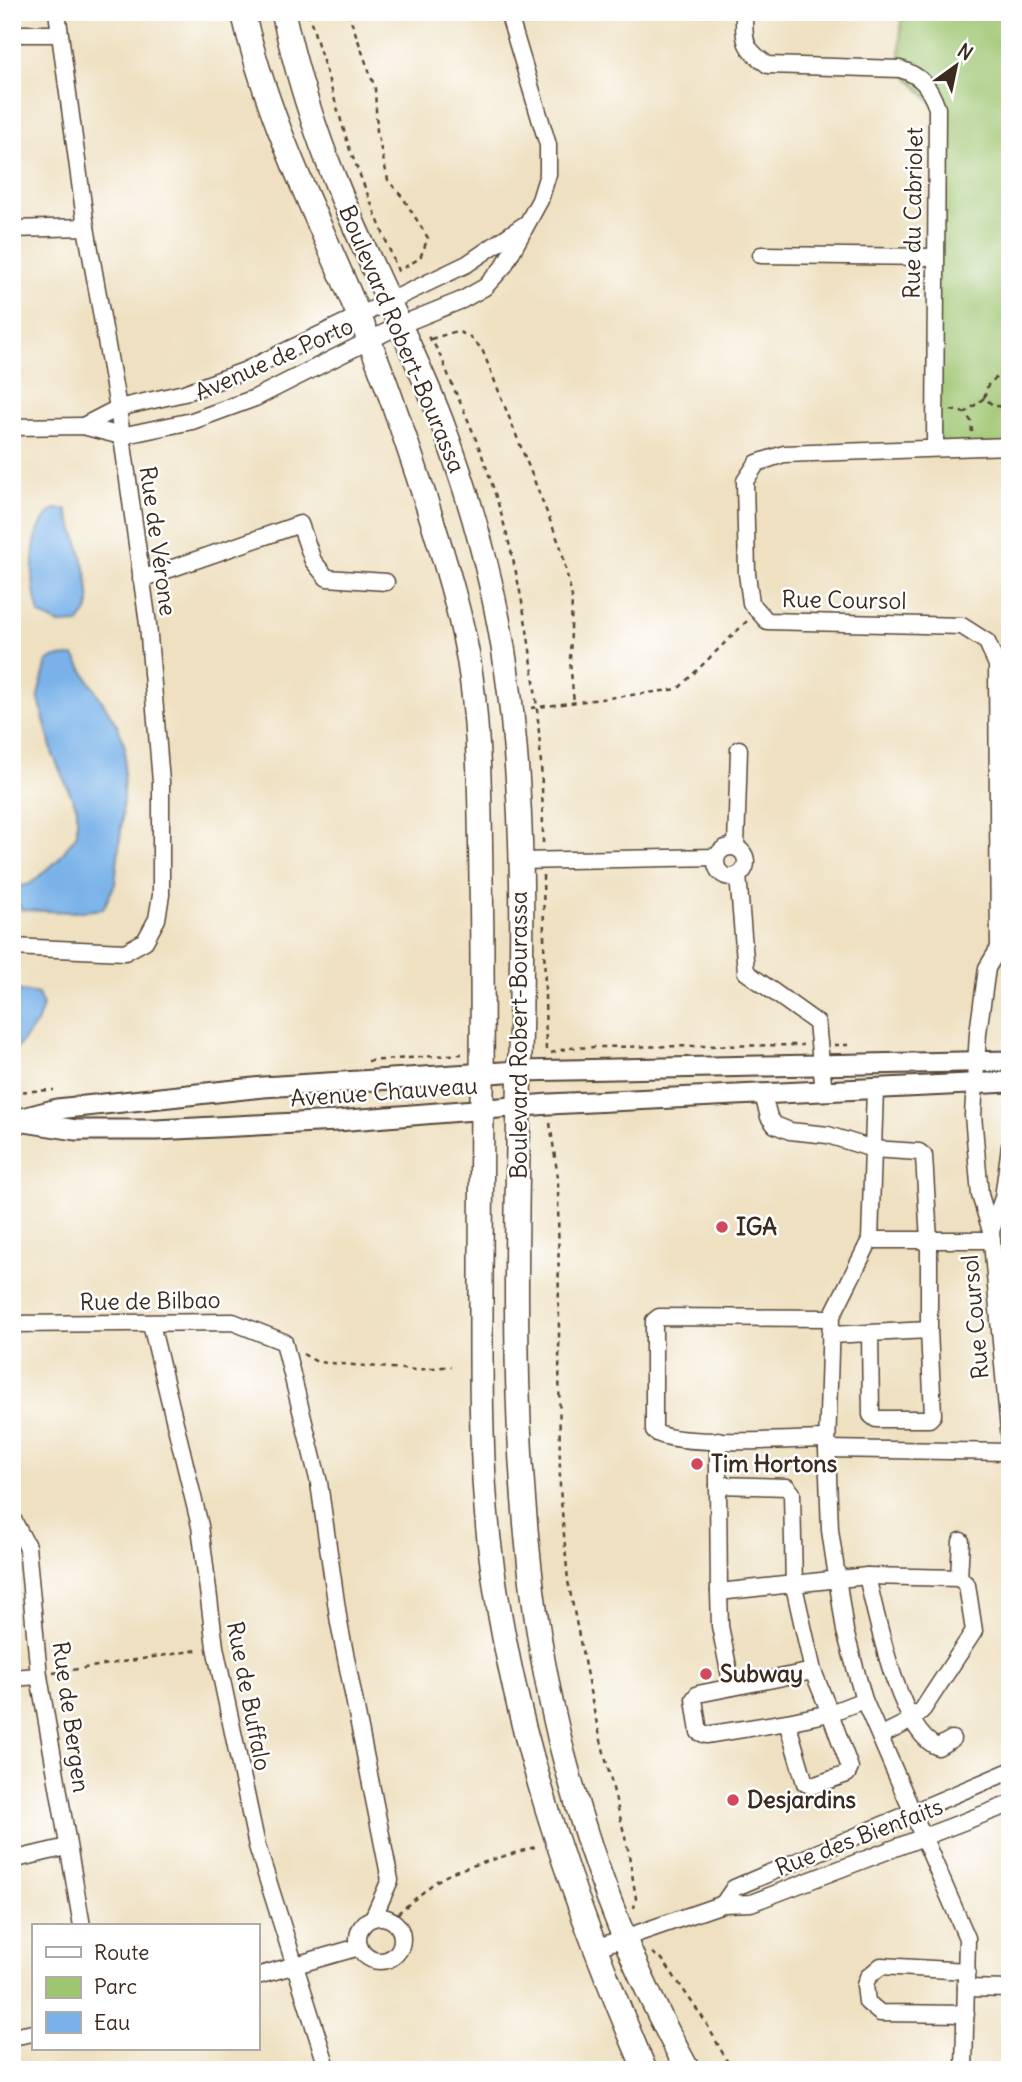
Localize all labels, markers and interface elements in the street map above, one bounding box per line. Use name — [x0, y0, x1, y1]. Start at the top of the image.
north arrow — [920, 32, 990, 102]
text: N — [953, 38, 977, 65]
street label: Rue du Cabriolet — [897, 127, 928, 299]
street label: Boulevard Robert-Bourassa — [333, 201, 472, 477]
street label: Avenue de Porto — [190, 311, 357, 406]
street label: Rue de Vérone — [134, 464, 183, 618]
street label: Rue Coursol — [781, 584, 907, 615]
street label: Boulevard Robert-Bourassa — [504, 891, 533, 1179]
street label: Avenue Chauveau — [289, 1070, 478, 1113]
place label: IGA — [736, 1212, 777, 1241]
marker: IGA — [714, 1219, 730, 1235]
street label: Rue Coursol — [955, 1254, 994, 1381]
street label: Rue de Bilbao — [79, 1285, 221, 1316]
place label: Tim Hortons — [711, 1449, 837, 1478]
marker: Tim Hortons — [689, 1456, 705, 1472]
street label: Rue de Buffalo — [221, 1619, 278, 1773]
street label: Rue de Bergen — [47, 1640, 96, 1794]
place label: Subway — [720, 1659, 803, 1688]
marker: Subway — [698, 1666, 714, 1682]
place label: Desjardins — [747, 1785, 856, 1814]
street label: Rue des Bienfaits — [771, 1791, 947, 1882]
marker: Desjardins — [725, 1792, 741, 1808]
legend — [32, 1924, 259, 2050]
text: Route — [94, 1939, 149, 1966]
text: Parc — [94, 1973, 137, 2000]
text: Eau — [94, 2009, 130, 2036]

